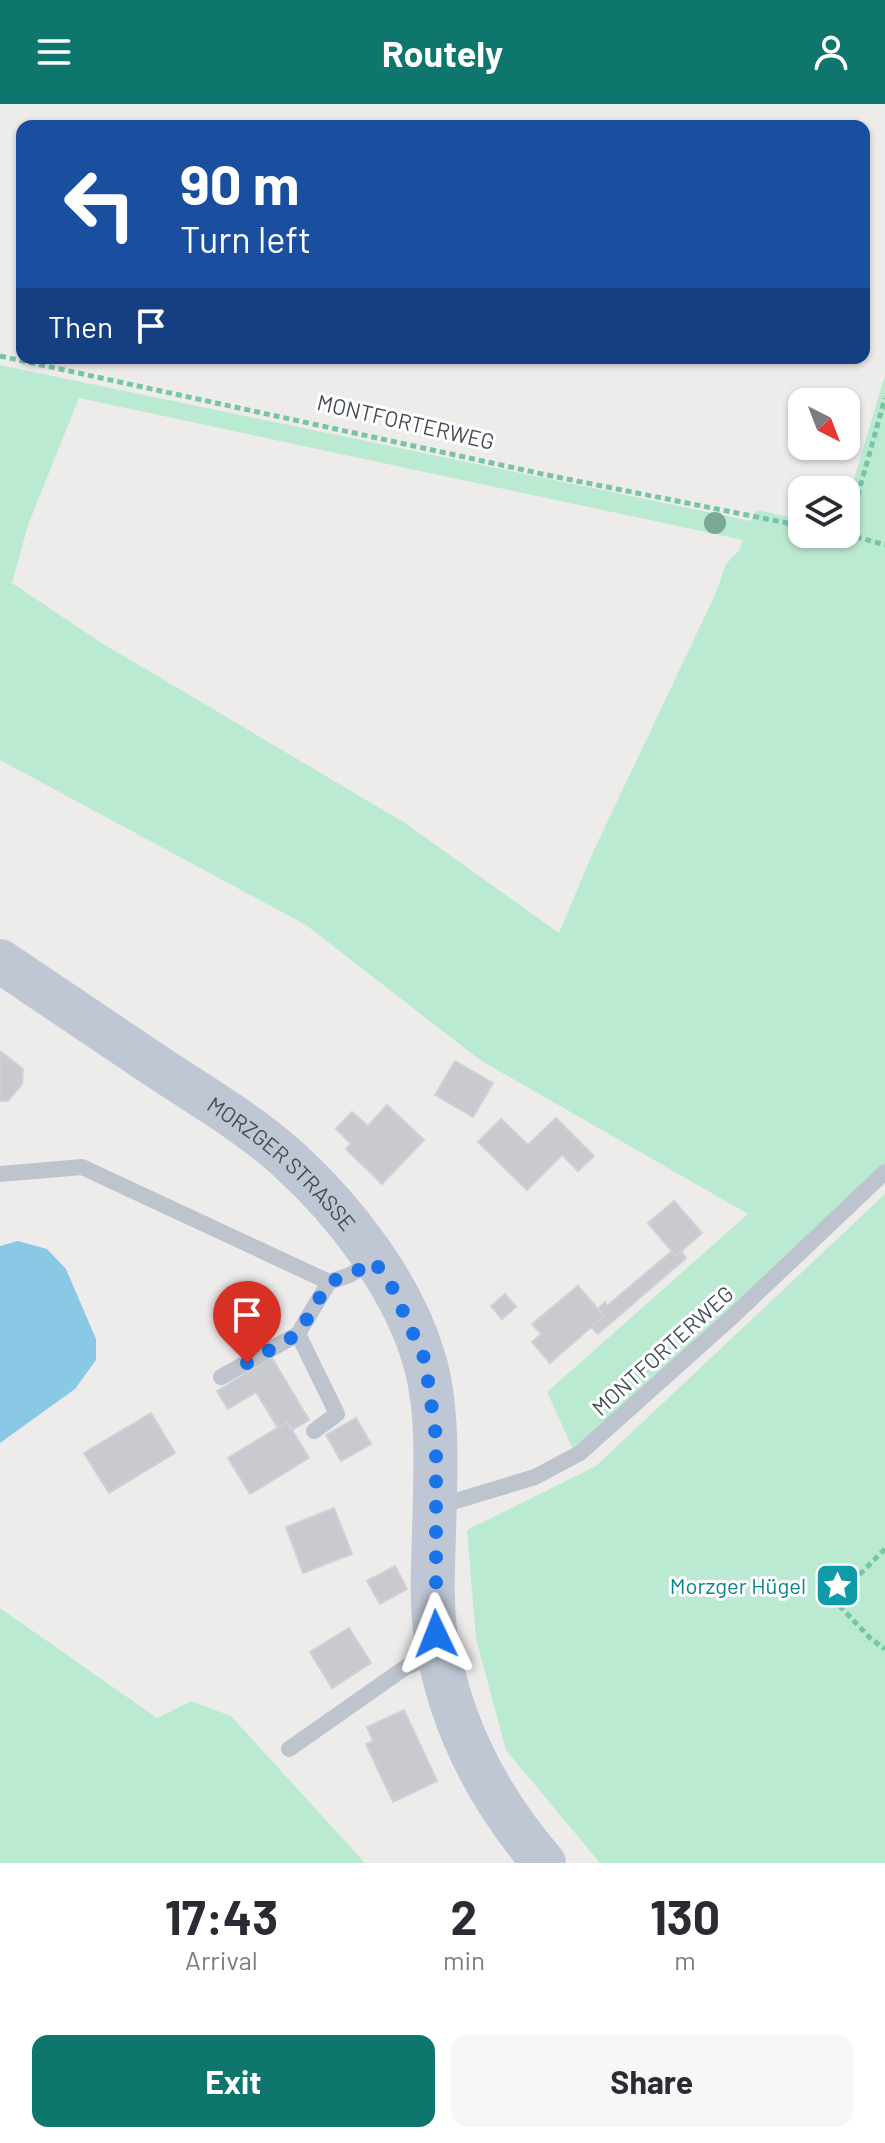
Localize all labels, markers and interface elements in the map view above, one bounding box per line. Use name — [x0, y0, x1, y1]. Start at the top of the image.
icon: menu — [32, 30, 76, 74]
icon: person — [809, 30, 853, 74]
text: Routely — [382, 31, 503, 74]
text: 90 m — [180, 149, 300, 216]
icon: left — [48, 152, 152, 256]
text: Turn left — [180, 217, 311, 260]
icon: arrive — [129, 304, 173, 348]
text: Then — [48, 308, 113, 344]
street label: MONTFORTERWEG — [315, 388, 497, 454]
north arrow — [788, 388, 860, 460]
map controls — [788, 388, 860, 548]
button: layers — [788, 476, 860, 548]
street label: MORZGER STRASSE — [203, 1090, 362, 1235]
street label: MONTFORTERWEG — [586, 1280, 738, 1420]
pin — [213, 1281, 281, 1363]
icon: arrive — [225, 1293, 269, 1337]
place icon: Morzger Hügel — [813, 1561, 861, 1609]
place label: Morzger Hügel — [670, 1572, 806, 1598]
position arrow — [394, 1592, 478, 1676]
text: 17:43 — [165, 1887, 278, 1945]
text: 2 — [451, 1887, 477, 1945]
text: 130 — [650, 1887, 720, 1945]
text: Arrival — [185, 1944, 258, 1975]
text: min — [443, 1944, 485, 1975]
text: m — [674, 1944, 696, 1975]
button: Exit — [32, 2035, 435, 2127]
button: Share — [451, 2035, 853, 2127]

